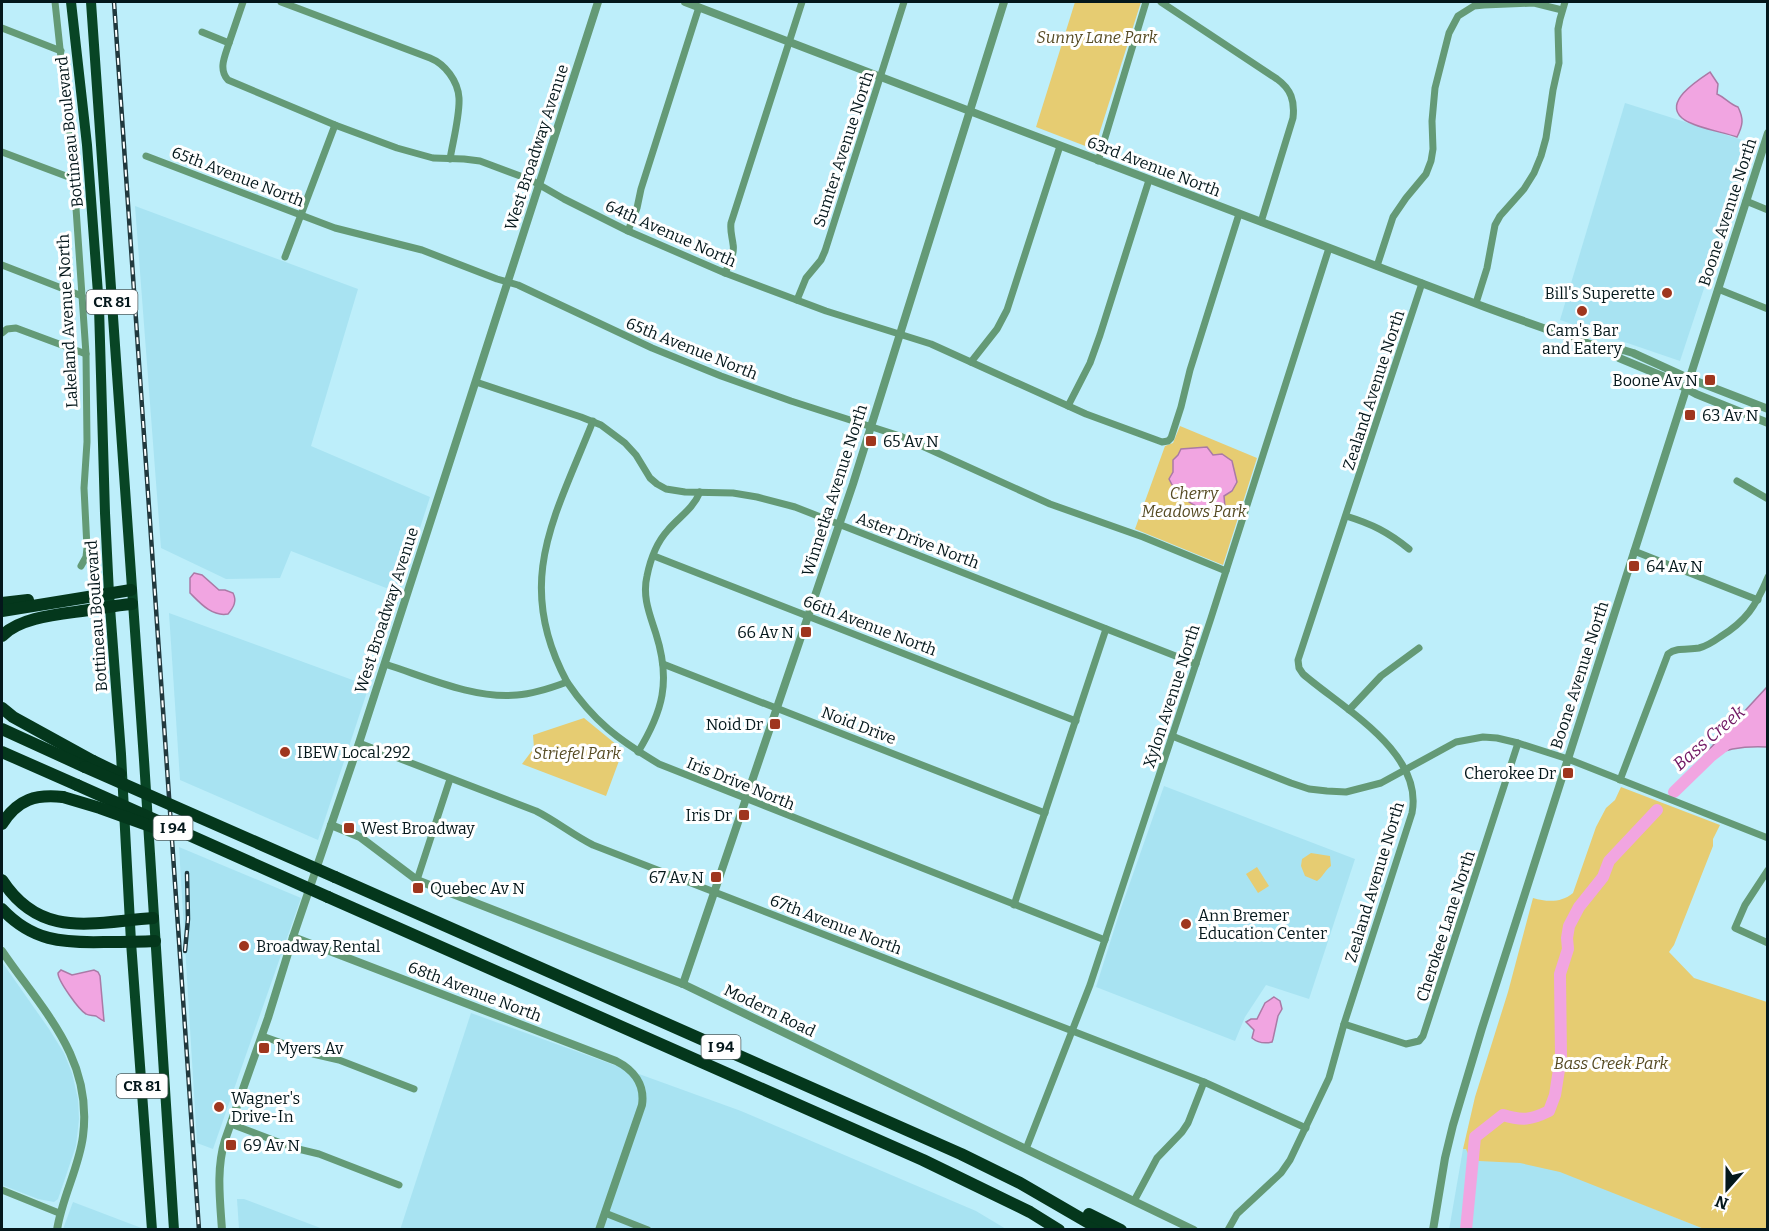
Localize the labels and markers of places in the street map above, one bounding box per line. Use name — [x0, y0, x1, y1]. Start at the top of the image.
place label: Bill's Superette — [1544, 284, 1655, 303]
marker: Bill's Superette — [1660, 286, 1674, 300]
marker: Cam's Bar and Eatery — [1575, 304, 1589, 318]
place label: Cam's Bar and Eatery — [1542, 321, 1623, 358]
place label: Boone Av N — [1613, 371, 1698, 390]
marker: Boone Av N — [1703, 373, 1717, 387]
place label: 63 Av N — [1702, 406, 1759, 425]
marker: 63 Av N — [1683, 408, 1697, 422]
place label: 65 Av N — [883, 432, 939, 451]
marker: 65 Av N — [864, 434, 878, 448]
place label: 64 Av N — [1646, 557, 1703, 576]
marker: 64 Av N — [1627, 559, 1641, 573]
place label: 66 Av N — [737, 623, 794, 642]
marker: 66 Av N — [799, 625, 813, 639]
place label: Noid Dr — [706, 715, 763, 734]
marker: Noid Dr — [768, 717, 782, 731]
place label: IBEW Local 292 — [297, 743, 411, 762]
marker: IBEW Local 292 — [278, 745, 292, 759]
place label: Cherokee Dr — [1464, 764, 1556, 783]
marker: Cherokee Dr — [1561, 766, 1575, 780]
place label: Iris Dr — [686, 806, 732, 825]
marker: Iris Dr — [737, 808, 751, 822]
place label: West Broadway — [361, 819, 475, 838]
marker: West Broadway — [342, 821, 356, 835]
place label: 67 Av N — [649, 868, 704, 887]
marker: 67 Av N — [709, 870, 723, 884]
place label: Quebec Av N — [430, 879, 525, 898]
marker: Quebec Av N — [411, 881, 425, 895]
place label: Ann Bremer Education Center — [1198, 906, 1327, 943]
marker: Ann Bremer Education Center — [1179, 917, 1193, 931]
place label: Broadway Rental — [256, 937, 381, 956]
marker: Broadway Rental — [237, 939, 251, 953]
place label: Myers Av — [276, 1039, 344, 1058]
marker: Myers Av — [257, 1041, 271, 1055]
place label: Wagner's Drive-In — [231, 1089, 300, 1126]
marker: Wagner's Drive-In — [212, 1100, 226, 1114]
place label: 69 Av N — [243, 1136, 300, 1155]
marker: 69 Av N — [224, 1138, 238, 1152]

